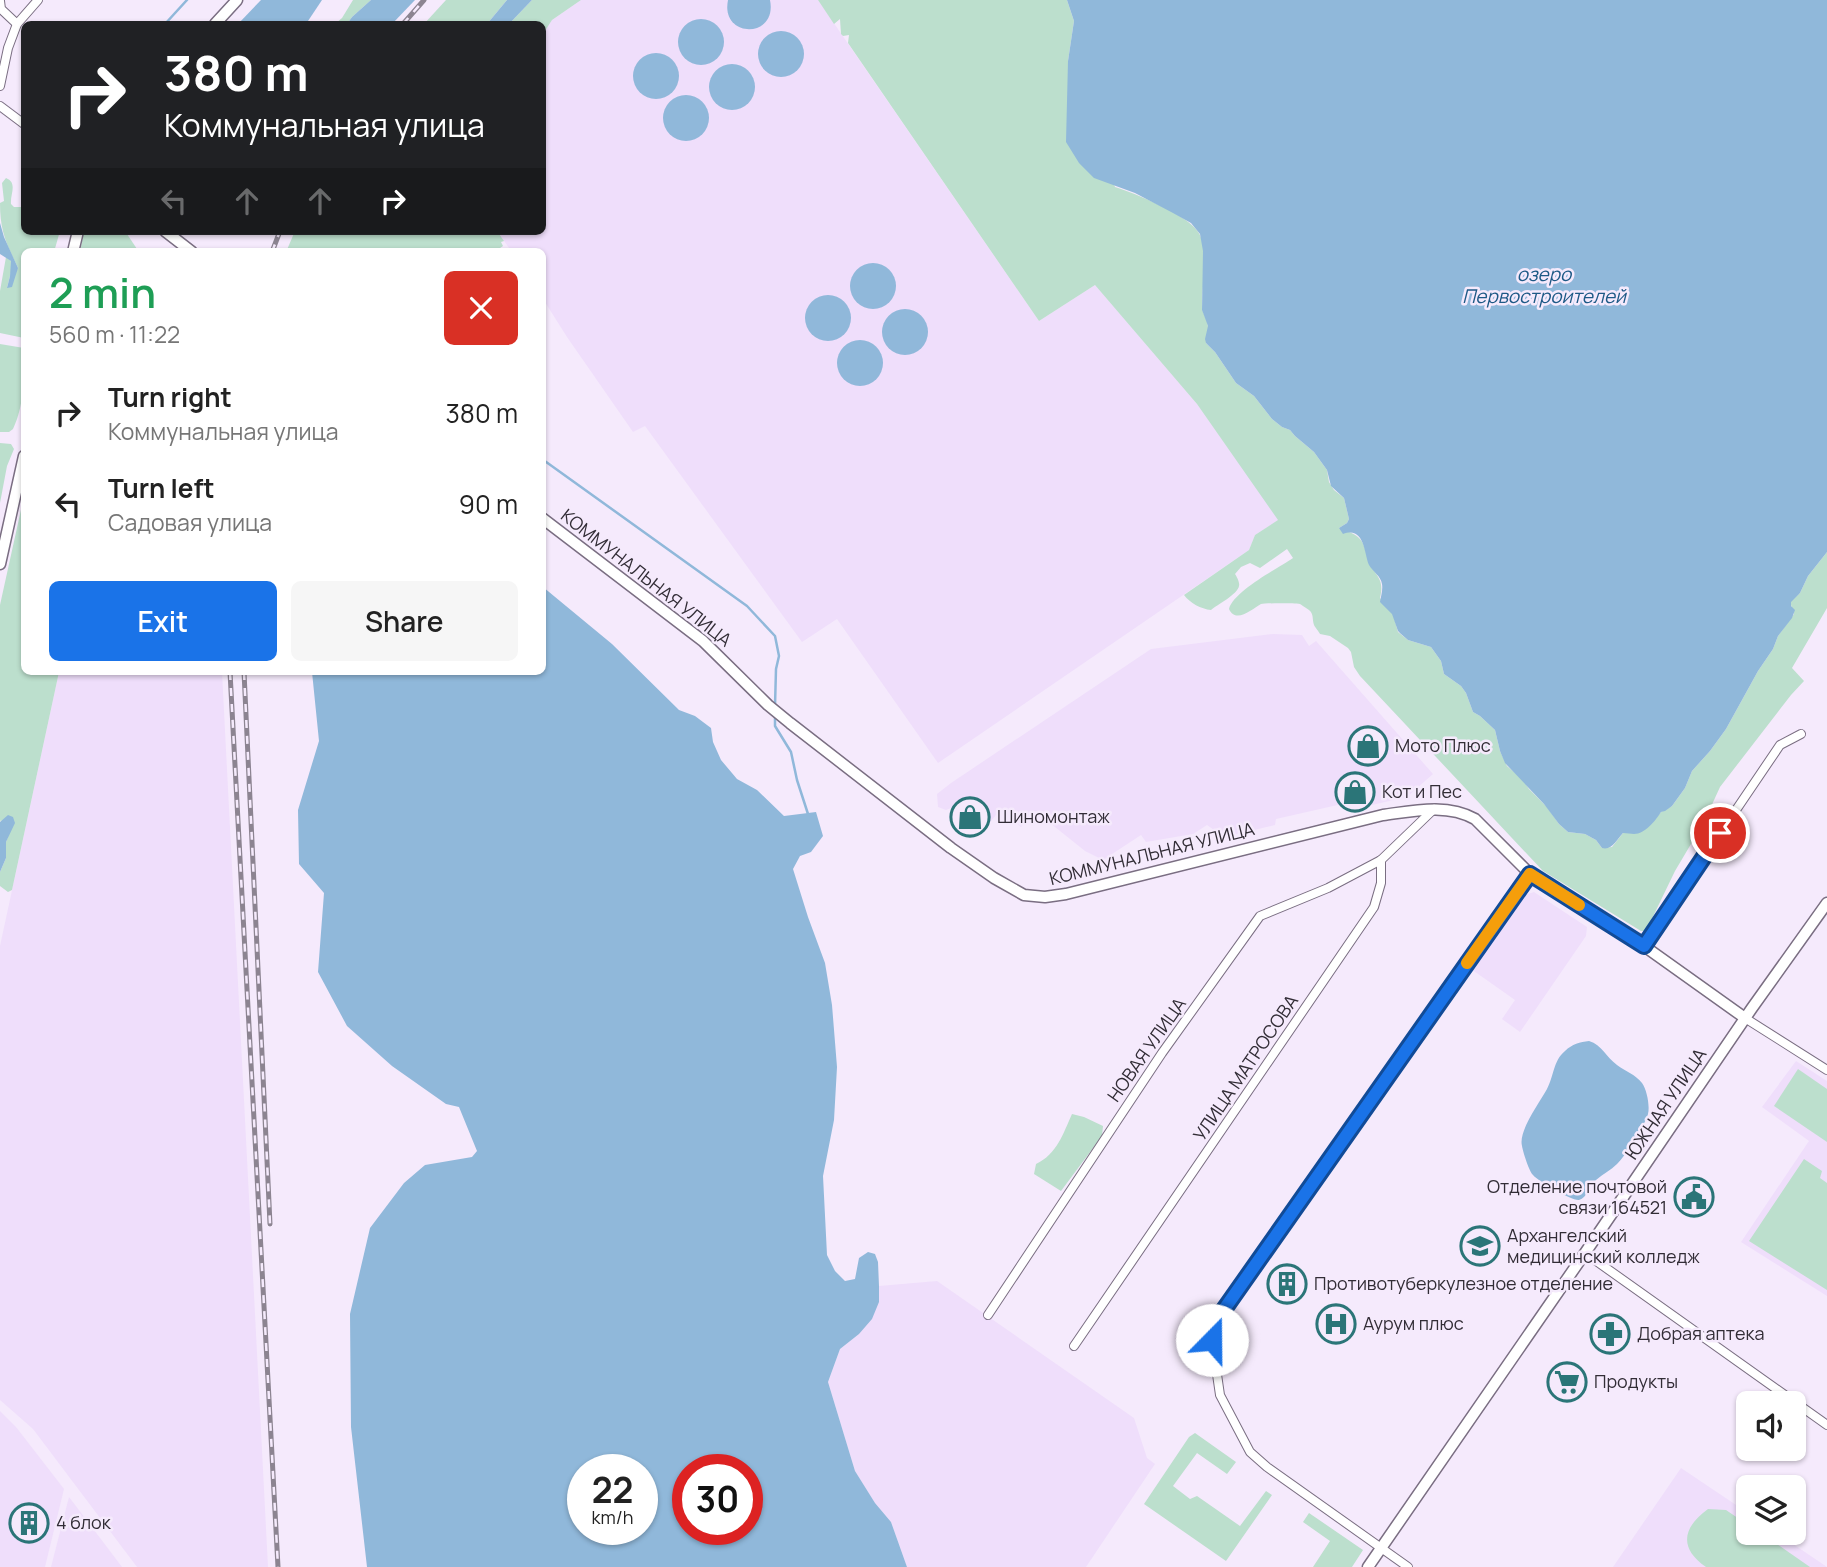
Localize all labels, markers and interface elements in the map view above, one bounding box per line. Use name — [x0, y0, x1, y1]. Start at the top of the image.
text: 380 m — [164, 39, 309, 106]
icon: right — [49, 49, 140, 140]
text: Коммунальная улица — [164, 103, 485, 147]
icon: left — [155, 182, 193, 220]
icon: ahead — [228, 182, 266, 220]
icon: ahead — [301, 182, 339, 220]
icon: right — [374, 182, 412, 220]
water label: озеро Первостроителей — [1462, 261, 1628, 309]
text: 2 min — [49, 263, 156, 321]
button: close — [444, 271, 518, 345]
text: 560 m · 11:22 — [49, 318, 180, 350]
text: Turn right — [108, 379, 232, 415]
icon: right — [49, 394, 87, 432]
text: 380 m — [445, 395, 518, 431]
text: Коммунальная улица — [108, 415, 338, 447]
text: Turn left — [108, 470, 215, 506]
icon: left — [49, 485, 87, 523]
text: 90 m — [459, 486, 518, 522]
street label: КОММУНАЛЬНАЯ УЛИЦА — [556, 503, 737, 652]
text: Садовая улица — [108, 506, 272, 538]
button: Exit — [49, 581, 277, 661]
button: Share — [291, 581, 518, 661]
shop icon: Мото Плюс — [1347, 725, 1389, 767]
place label: Мото Плюс — [1395, 733, 1491, 757]
shop icon: Кот и Пес — [1334, 771, 1376, 813]
place label: Кот и Пес — [1382, 779, 1462, 803]
shop icon: Шиномонтаж — [949, 796, 991, 838]
pin — [1690, 803, 1750, 863]
place label: Шиномонтаж — [997, 804, 1110, 828]
icon: arrive — [1701, 814, 1739, 852]
street label: КОММУНАЛЬНАЯ УЛИЦА — [1047, 816, 1257, 890]
street label: УЛИЦА МАТРОСОВА — [1187, 989, 1303, 1145]
street label: НОВАЯ УЛИЦА — [1101, 992, 1191, 1106]
street label: ЮЖНАЯ УЛИЦА — [1619, 1043, 1712, 1164]
place label: Отделение почтовой связи 164521 — [1487, 1174, 1667, 1219]
public building icon: Отделение почтовой связи 164521 — [1673, 1176, 1715, 1218]
place label: Архангелский медицинский колледж — [1507, 1223, 1700, 1268]
school or university icon: Архангелский медицинский колледж — [1459, 1225, 1501, 1267]
building icon: Противотуберкулезное отделение — [1266, 1263, 1308, 1305]
place label: Противотуберкулезное отделение — [1314, 1271, 1613, 1295]
position arrow — [1175, 1303, 1249, 1377]
hospital icon: Аурум плюс — [1315, 1303, 1357, 1345]
place label: Аурум плюс — [1363, 1311, 1464, 1335]
pharmacy icon: Добрая аптека — [1589, 1313, 1631, 1355]
place label: Добрая аптека — [1637, 1321, 1764, 1345]
supermarket icon: Продукты — [1546, 1361, 1588, 1403]
place label: Продукты — [1594, 1369, 1678, 1393]
map controls — [1736, 1391, 1806, 1545]
button: sound — [1736, 1391, 1806, 1461]
speed limit sign: 30 — [672, 1454, 763, 1545]
text: 22 — [592, 1466, 633, 1514]
button: layers — [1736, 1475, 1806, 1545]
building icon: 4 блок — [8, 1502, 50, 1544]
text: km/h — [592, 1505, 633, 1529]
place label: 4 блок — [56, 1510, 112, 1534]

